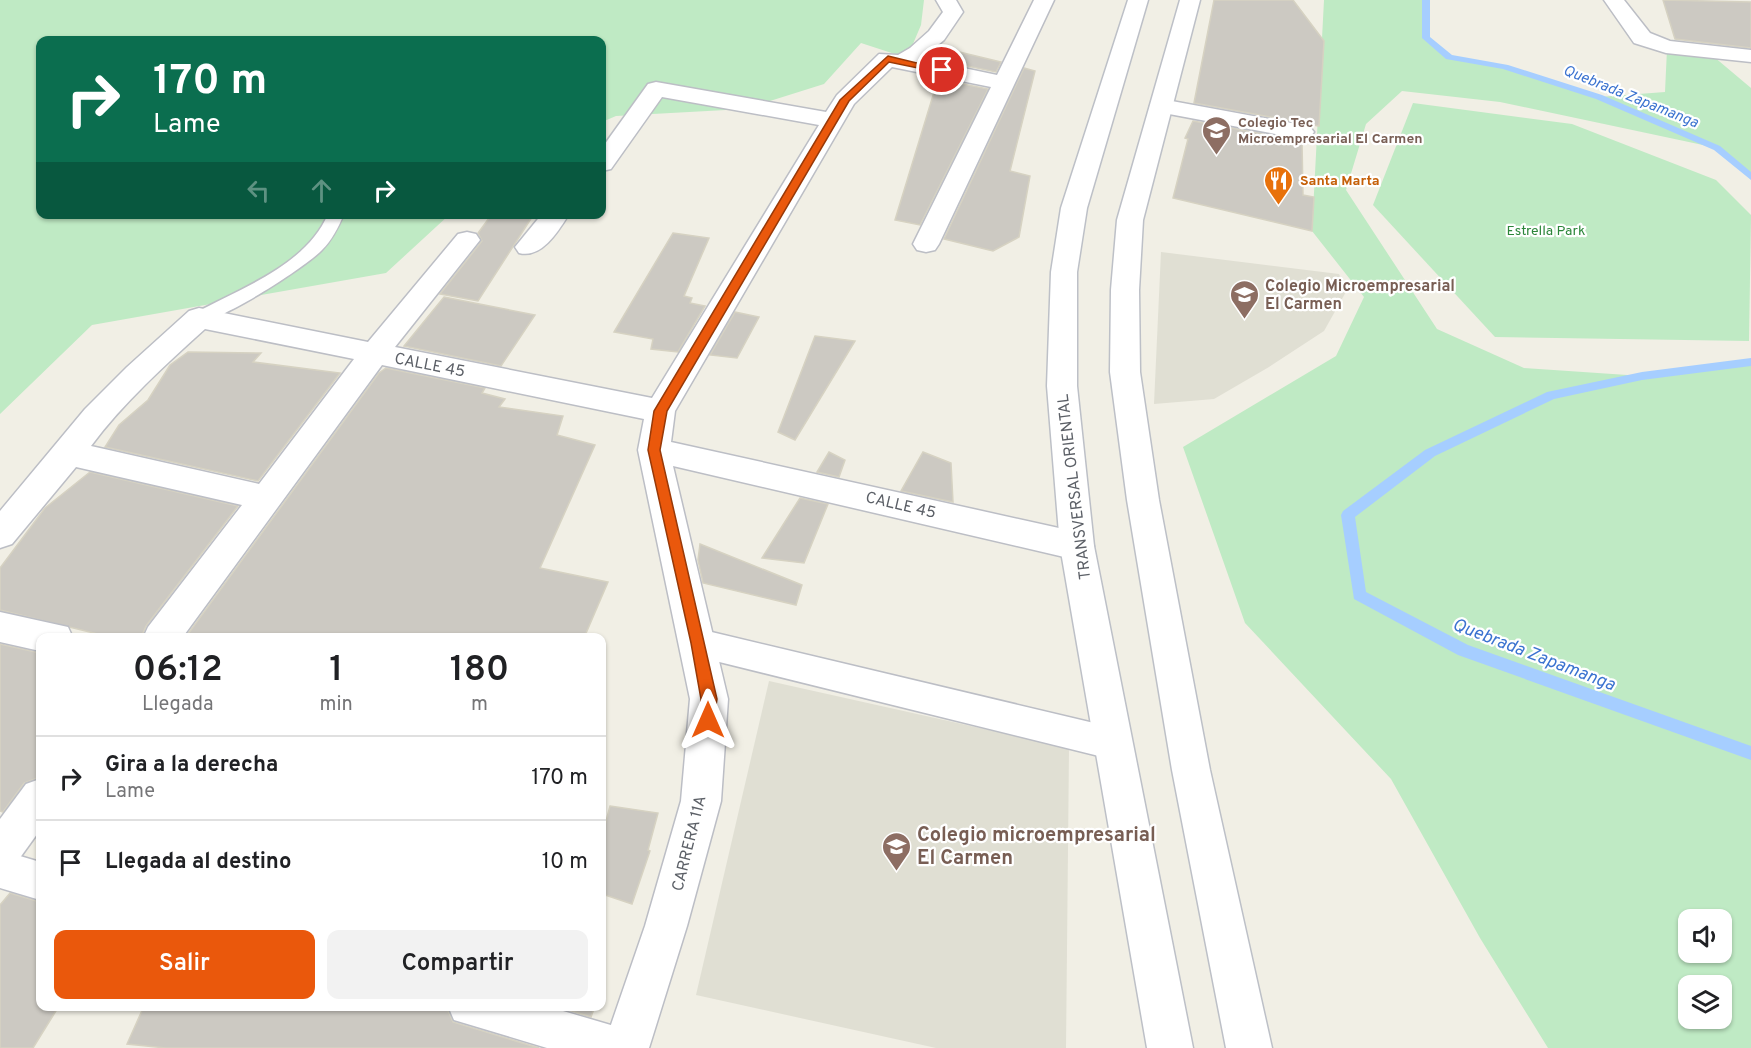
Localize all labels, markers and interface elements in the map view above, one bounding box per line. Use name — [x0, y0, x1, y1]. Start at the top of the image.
pin — [916, 44, 967, 95]
icon: arrive — [925, 53, 958, 86]
text: 170 m — [153, 56, 267, 109]
icon: right — [54, 60, 132, 138]
water label: Quebrada Zapamanga — [1560, 62, 1701, 133]
text: Lame — [153, 108, 220, 142]
school or university icon: Colegio Tec Microempresarial El Carmen — [1201, 114, 1233, 156]
place label: Colegio Tec Microempresarial El Carmen — [1238, 115, 1423, 148]
restaurant icon: Santa Marta — [1263, 164, 1295, 206]
place label: Santa Marta — [1300, 173, 1380, 190]
icon: left — [242, 174, 275, 207]
icon: ahead — [305, 174, 338, 207]
icon: right — [368, 174, 401, 207]
park label: Estrella Park — [1507, 223, 1585, 240]
place label: Colegio Microempresarial El Carmen — [1265, 277, 1455, 315]
school or university icon: Colegio Microempresarial El Carmen — [1228, 278, 1260, 320]
street label: CALLE 45 — [393, 349, 467, 383]
street label: TRANSVERSAL ORIENTAL — [1054, 393, 1096, 581]
street label: CALLE 45 — [863, 488, 938, 524]
water label: Quebrada Zapamanga — [1449, 614, 1619, 697]
text: 06:12 — [133, 648, 223, 694]
text: 1 — [329, 648, 343, 694]
text: 180 — [450, 648, 509, 694]
position arrow — [676, 688, 740, 752]
text: Llegada — [142, 692, 214, 718]
text: min — [320, 692, 353, 718]
text: m — [471, 692, 488, 718]
text: Gira a la derecha — [105, 752, 278, 779]
icon: right — [54, 762, 87, 795]
text: 170 m — [531, 765, 588, 792]
text: Lame — [105, 779, 155, 805]
street label: CARRERA 11A — [668, 793, 712, 893]
place label: Colegio microempresarial El Carmen — [917, 823, 1156, 872]
school or university icon: Colegio microempresarial El Carmen — [880, 830, 912, 872]
icon: arrive — [54, 846, 87, 879]
text: Llegada al destino — [105, 849, 291, 876]
text: 10 m — [542, 849, 588, 876]
map controls — [1678, 909, 1732, 1029]
button: sound — [1678, 909, 1732, 963]
button: Salir — [54, 930, 315, 999]
button: Compartir — [327, 930, 588, 999]
button: layers — [1678, 975, 1732, 1029]

